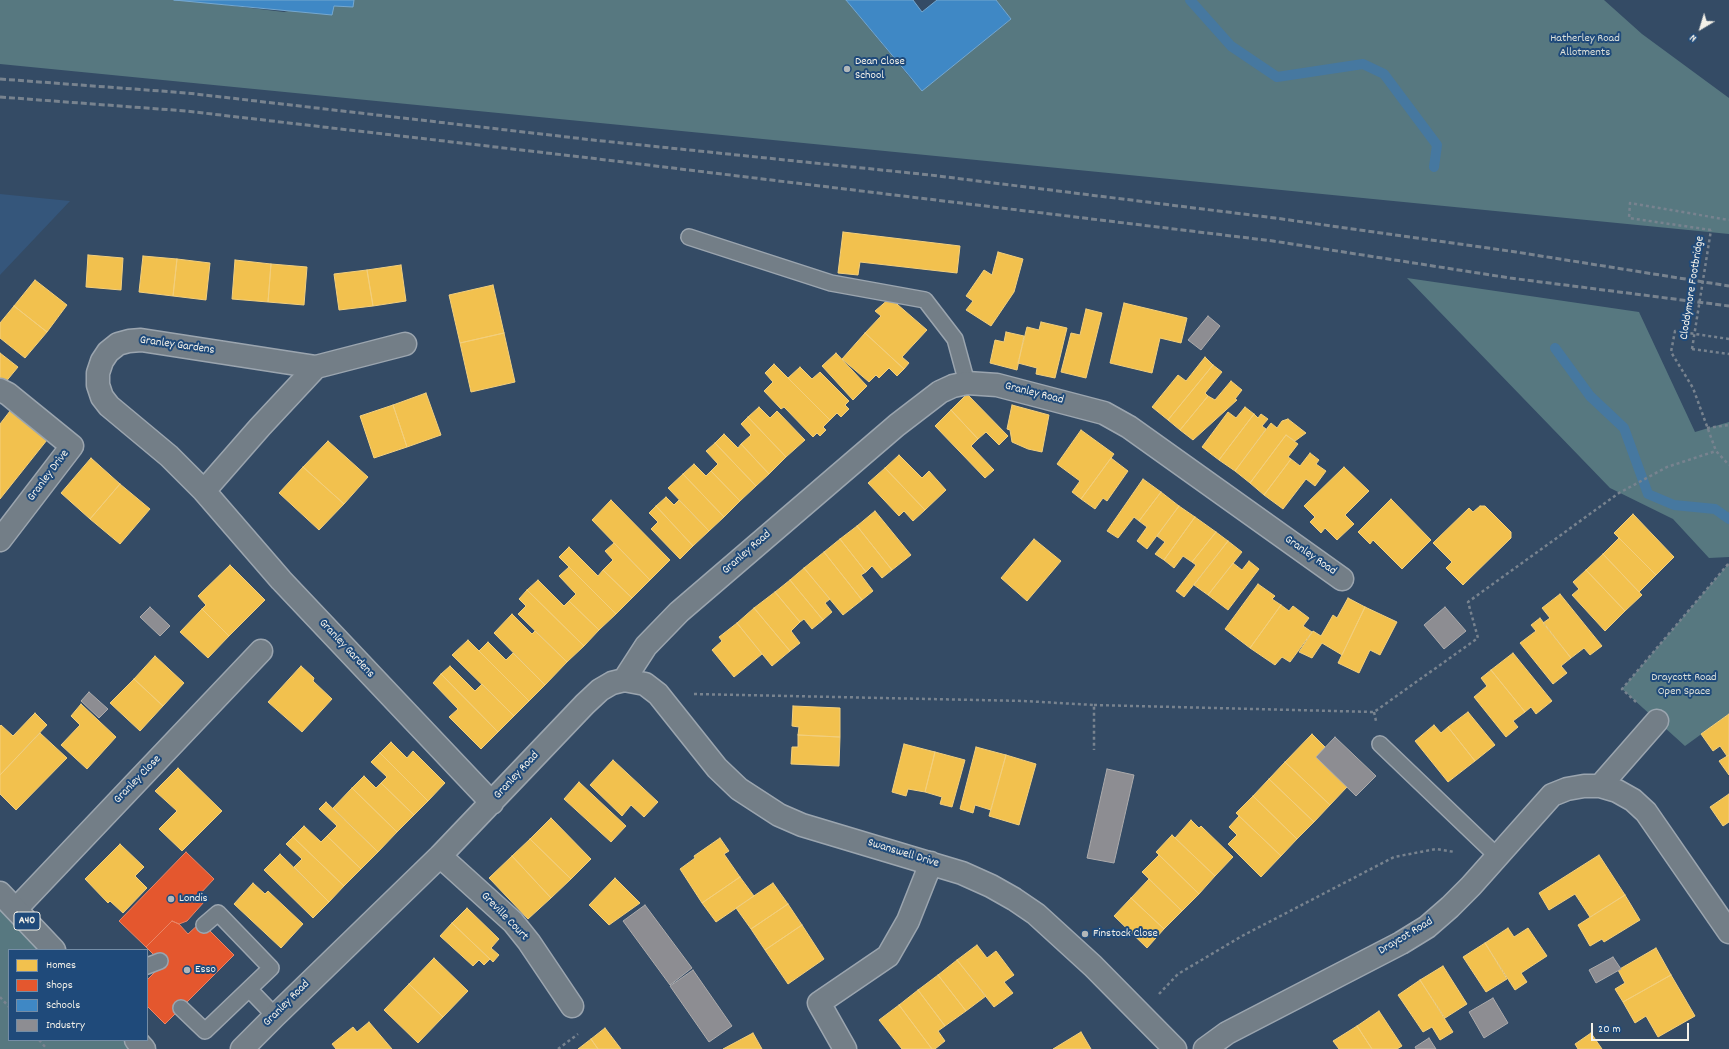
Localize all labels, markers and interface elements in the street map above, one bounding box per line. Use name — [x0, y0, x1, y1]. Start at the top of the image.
north arrow — [1681, 8, 1721, 48]
text: N — [1687, 29, 1701, 45]
park label: Hatherley Road Allotments — [1550, 32, 1620, 60]
place label: Dean Close School — [855, 55, 905, 83]
marker: Dean Close School — [842, 64, 852, 74]
street label: Cloddymore Footbridge — [1678, 235, 1708, 341]
street label: Granley Gardens — [139, 334, 215, 358]
street label: Granley Road — [1003, 380, 1065, 408]
street label: Granley Drive — [25, 447, 73, 505]
street label: Granley Road — [720, 528, 774, 578]
street label: Granley Road — [1281, 533, 1339, 579]
street label: Granley Gardens — [315, 617, 377, 681]
park label: Draycott Road Open Space — [1651, 671, 1717, 699]
street label: Granley Road — [491, 749, 543, 803]
street label: Granley Close — [111, 753, 165, 807]
street label: Swanswell Drive — [866, 836, 940, 872]
street label: Greville Court — [477, 890, 531, 944]
place label: Londis — [179, 892, 208, 906]
marker: Londis — [166, 894, 176, 904]
road number: A40 — [14, 912, 40, 930]
street label: Draycot Road — [1376, 915, 1436, 959]
place label: Finstock Close — [1093, 927, 1158, 941]
marker: Finstock Close — [1080, 929, 1090, 939]
legend — [8, 949, 148, 1041]
text: Homes — [46, 957, 76, 974]
place label: Esso — [195, 963, 216, 977]
marker: Esso — [182, 965, 192, 975]
text: Shops — [46, 977, 73, 994]
street label: Granley Road — [261, 978, 313, 1030]
text: Schools — [46, 997, 80, 1014]
scale bar — [1593, 1015, 1691, 1041]
text: Industry — [46, 1017, 85, 1034]
text: 20 m — [1598, 1021, 1621, 1038]

